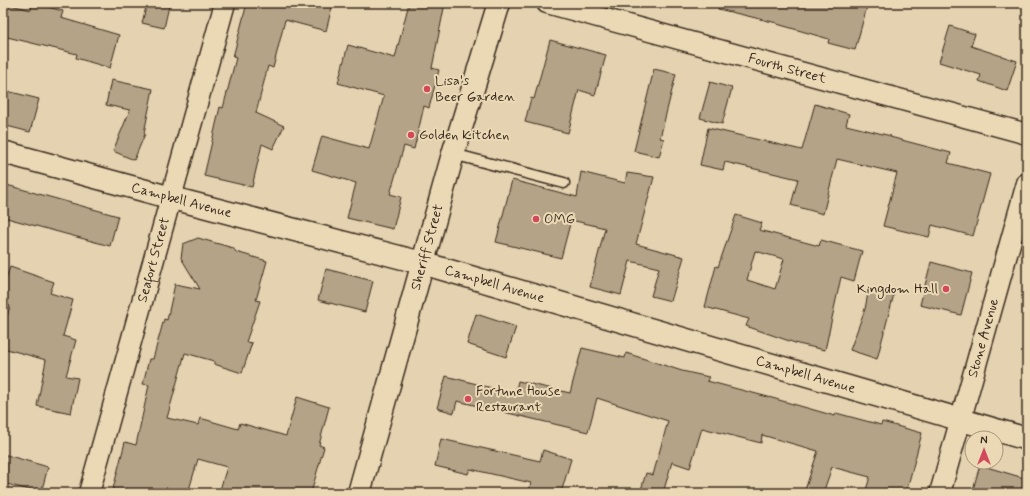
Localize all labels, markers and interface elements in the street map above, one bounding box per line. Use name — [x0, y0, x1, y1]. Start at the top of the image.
street label: Fourth Street — [746, 49, 829, 88]
place label: Lisa's Beer Garden — [435, 72, 515, 106]
marker: Lisa's Beer Garden — [422, 84, 432, 94]
place label: Golden Kitchen — [419, 126, 509, 144]
marker: Golden Kitchen — [406, 130, 416, 140]
street label: Campbell Avenue — [129, 178, 234, 222]
street label: Sheriff Street — [407, 202, 448, 292]
place label: OMG — [544, 210, 575, 228]
marker: OMG — [531, 214, 541, 224]
street label: Seafort Street — [133, 215, 174, 304]
street label: Campbell Avenue — [442, 261, 547, 307]
place label: Kingdom Hall — [857, 280, 938, 299]
marker: Kingdom Hall — [941, 284, 951, 294]
street label: Stone Avenue — [964, 296, 1003, 380]
street label: Campbell Avenue — [754, 352, 858, 398]
place label: Fortune House Restaurant — [476, 382, 561, 416]
marker: Fortune House Restaurant — [463, 394, 473, 404]
north arrow — [964, 430, 1004, 470]
text: N — [980, 434, 988, 448]

